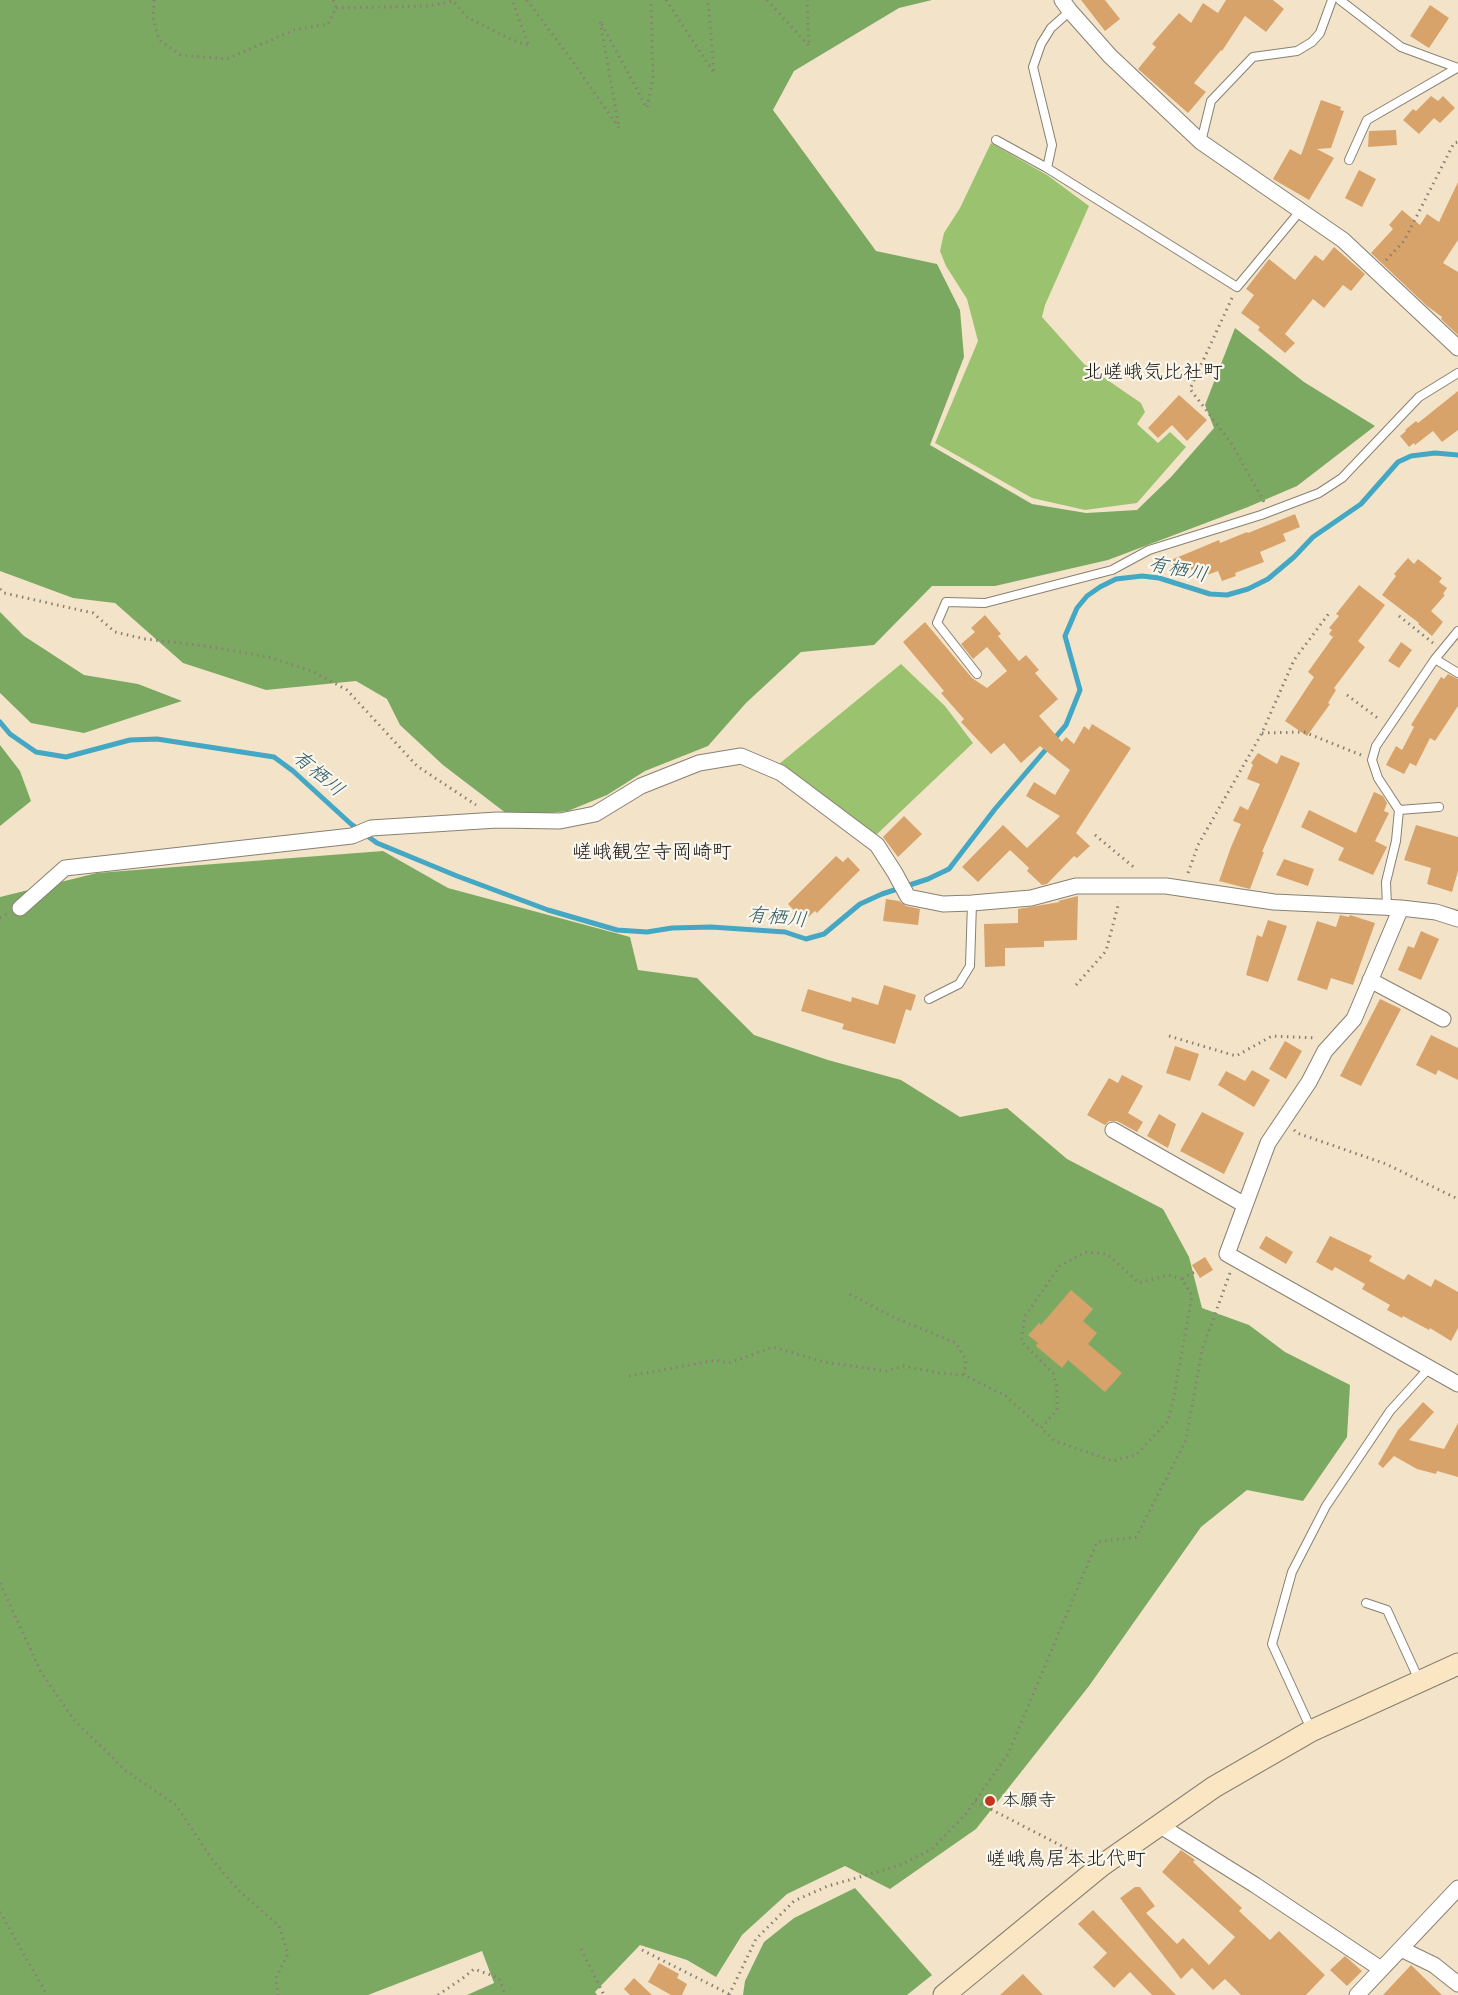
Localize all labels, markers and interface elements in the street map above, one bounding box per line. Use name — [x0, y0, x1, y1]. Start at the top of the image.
district label: 北嵯峨気比社町 — [1083, 361, 1223, 385]
water label: 有栖川 — [1146, 552, 1210, 588]
water label: 有栖川 — [287, 746, 349, 802]
district label: 嵯峨観空寺岡崎町 — [572, 841, 732, 865]
water label: 有栖川 — [746, 903, 808, 933]
place label: 本願寺 — [1002, 1790, 1056, 1812]
marker: 本願寺 — [983, 1794, 997, 1808]
district label: 嵯峨鳥居本北代町 — [986, 1848, 1146, 1872]

